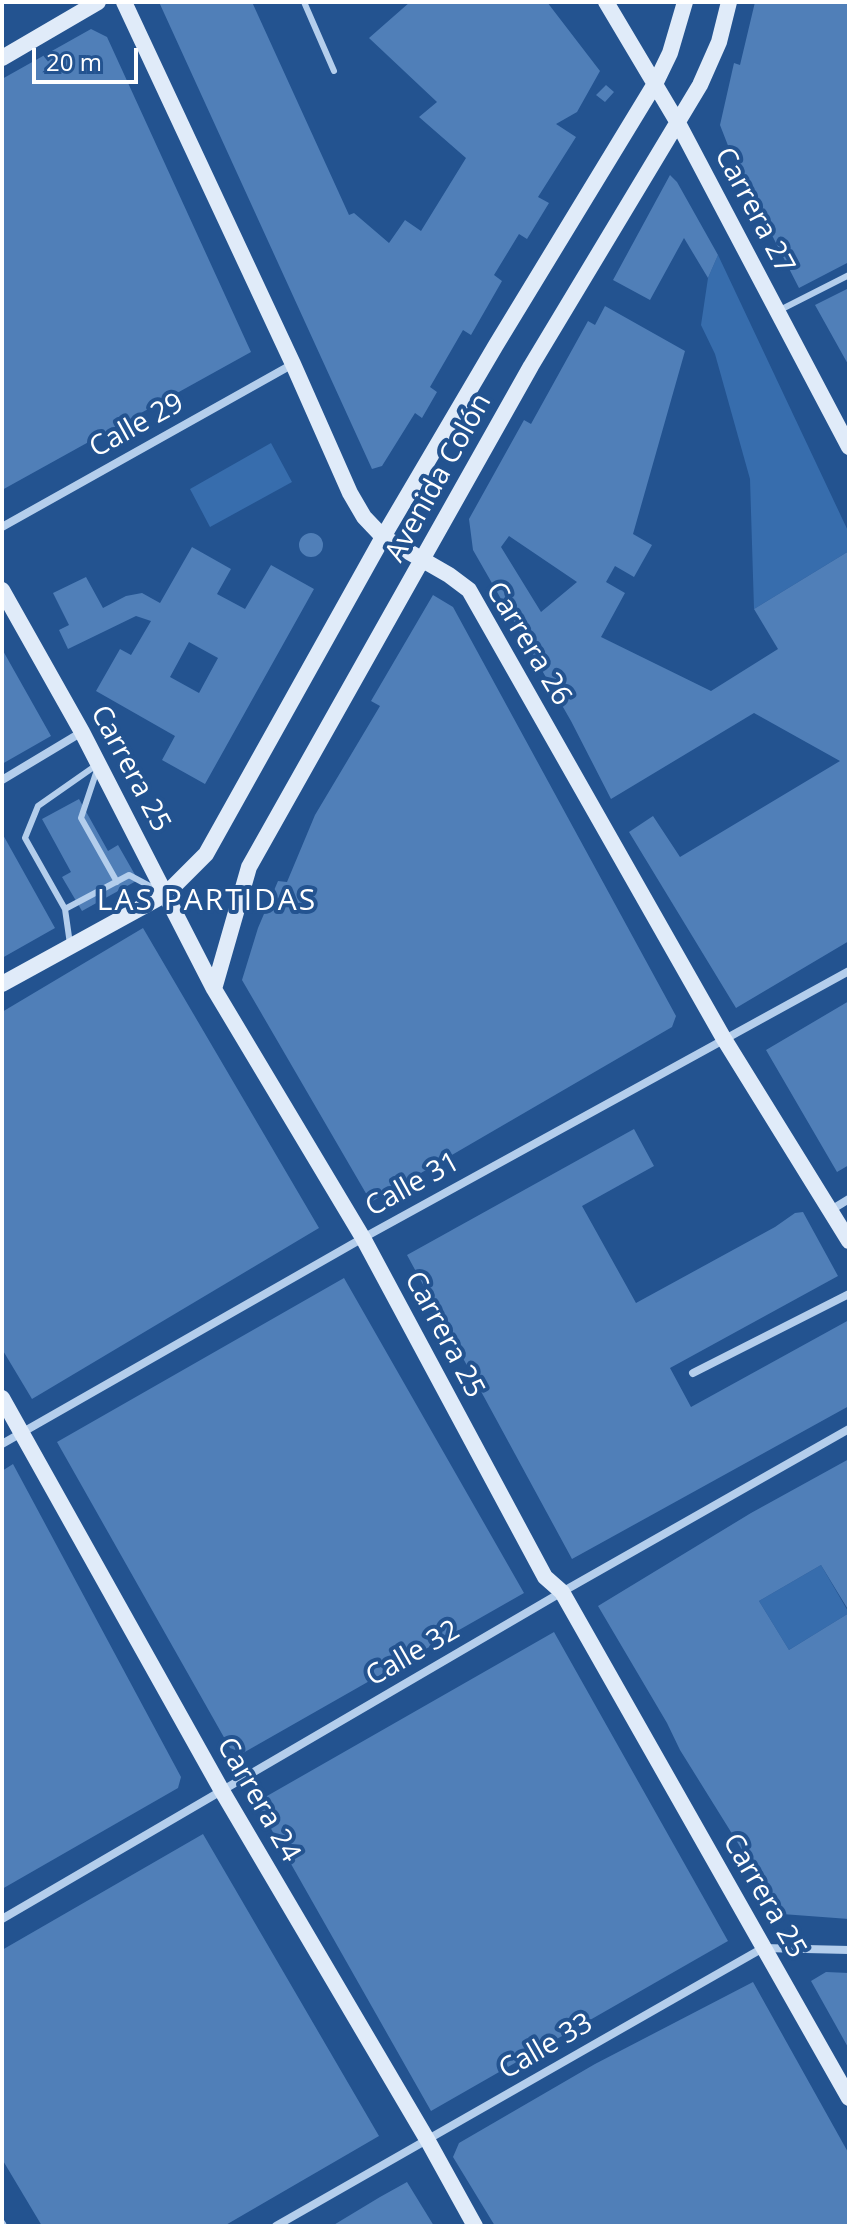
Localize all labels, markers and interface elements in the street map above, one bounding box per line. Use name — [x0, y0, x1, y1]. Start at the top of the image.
scale bar — [36, 32, 142, 82]
text: 20 m — [46, 45, 102, 78]
street label: Carrera 27 — [707, 142, 801, 280]
street label: Calle 29 — [84, 386, 190, 466]
street label: Avenida Colón — [379, 388, 499, 568]
street label: Carrera 26 — [478, 576, 578, 712]
street label: Carrera 25 — [83, 700, 177, 838]
district label: LAS PARTIDAS — [97, 883, 317, 919]
street label: Calle 31 — [360, 1145, 466, 1225]
street label: Carrera 25 — [397, 1266, 491, 1404]
street label: Calle 32 — [360, 1614, 466, 1694]
street label: Carrera 24 — [209, 1732, 307, 1868]
street label: Carrera 25 — [715, 1828, 813, 1964]
street label: Calle 33 — [493, 2007, 599, 2087]

